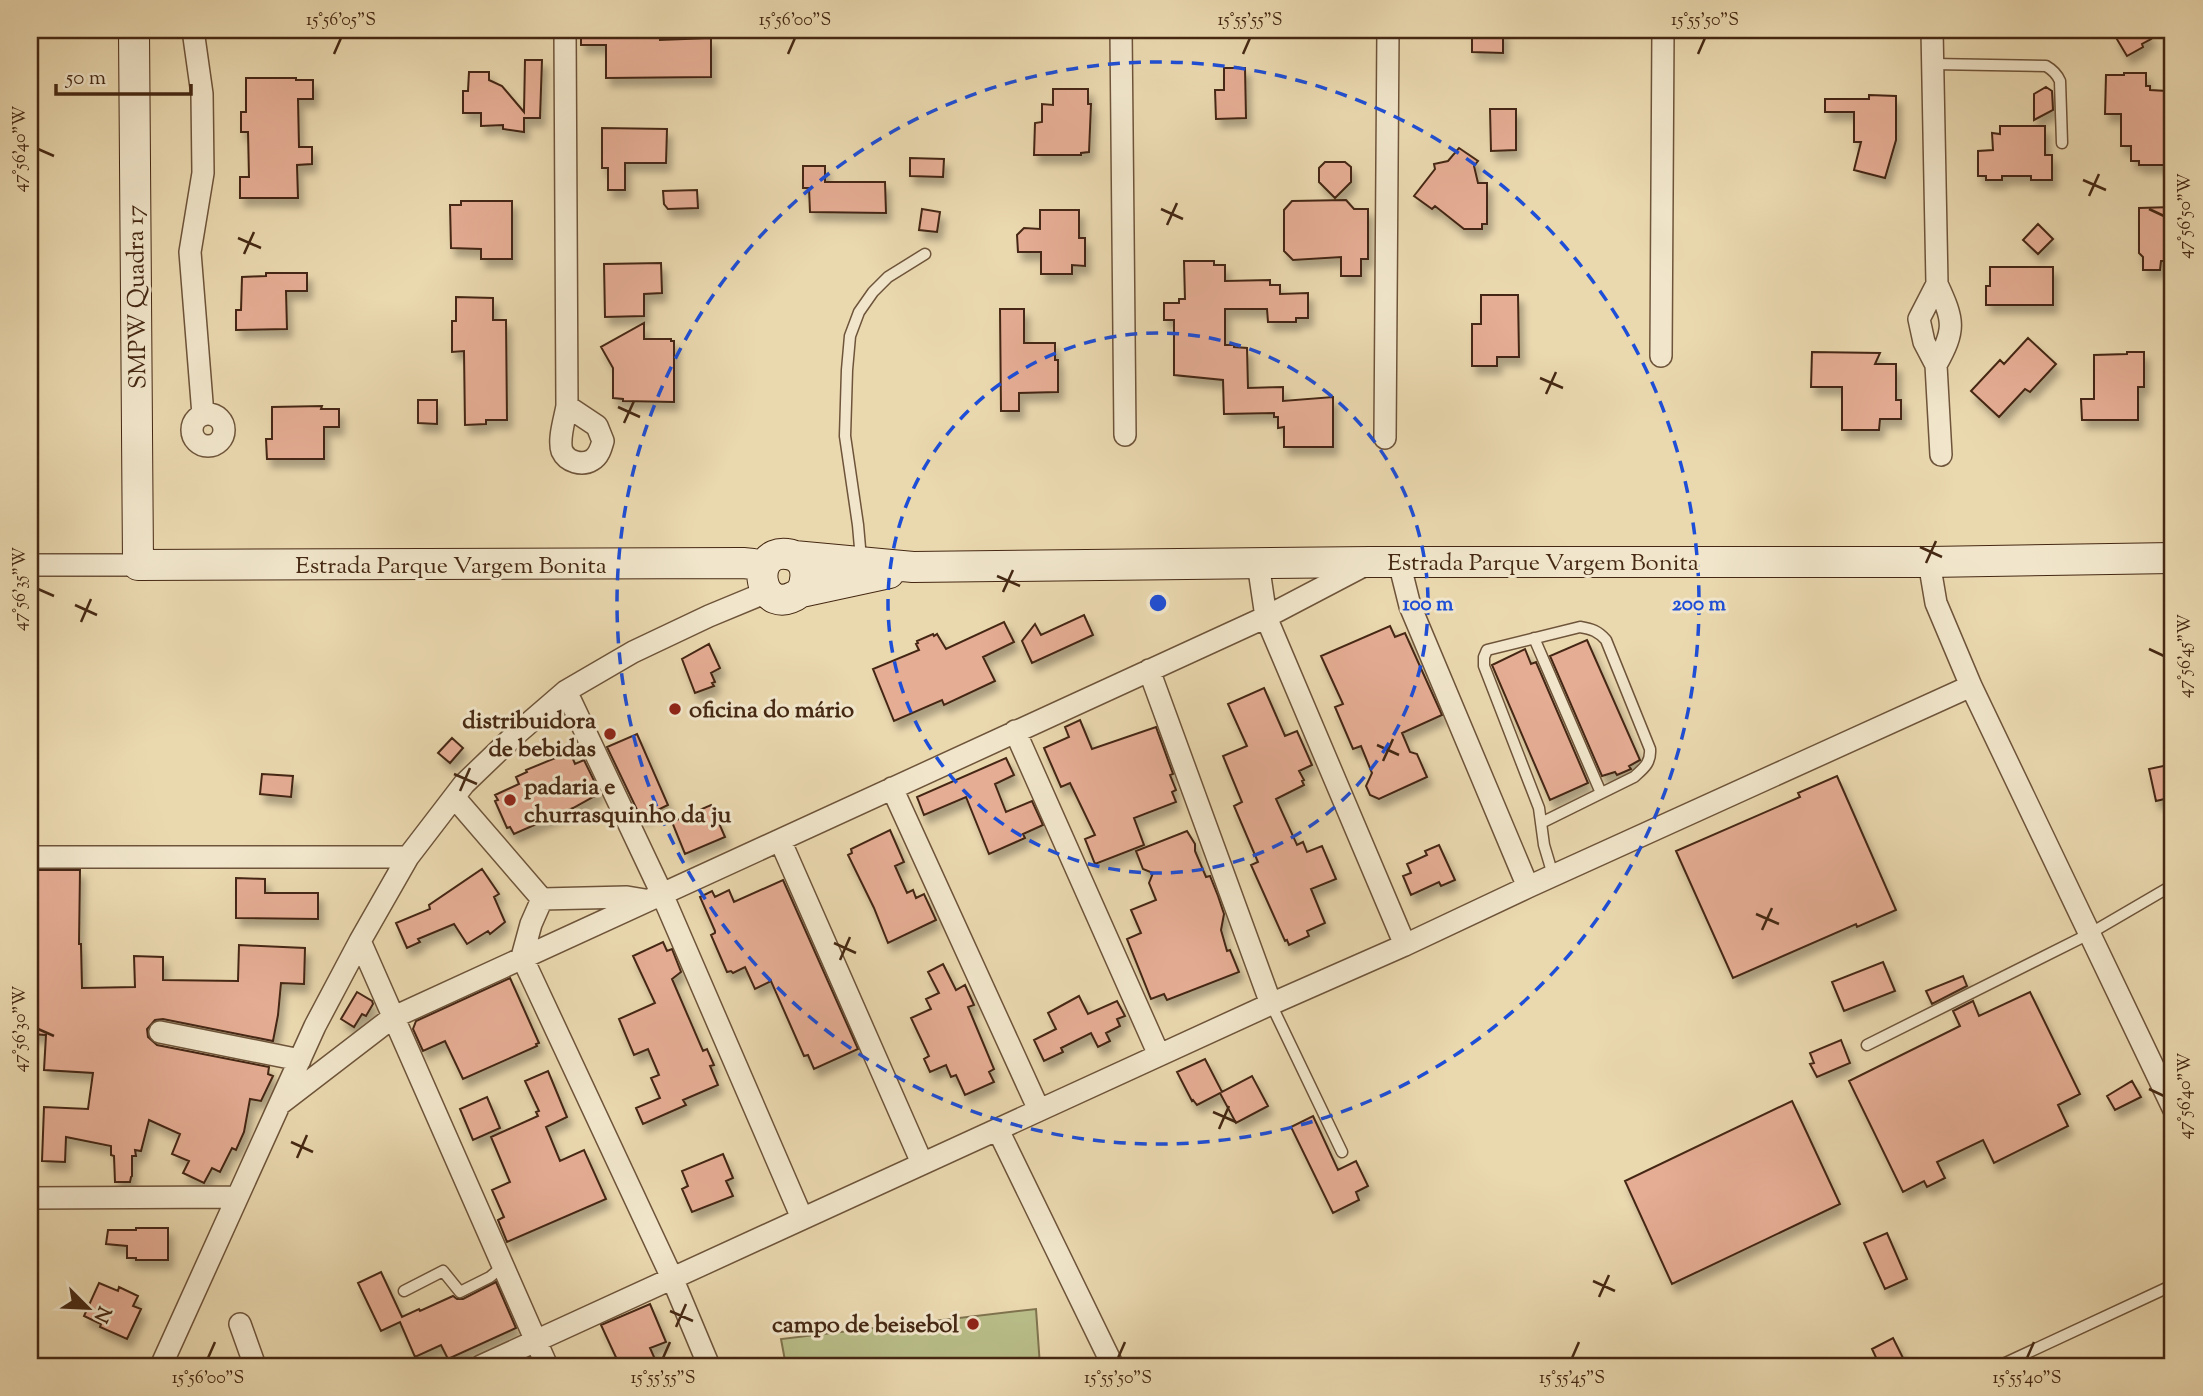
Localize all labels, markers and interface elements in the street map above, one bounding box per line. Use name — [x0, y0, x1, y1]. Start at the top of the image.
text: 15°56'05"S — [306, 8, 376, 34]
text: 15°56'00"S — [759, 8, 831, 34]
text: 15°55'55"S — [1217, 8, 1283, 34]
text: 15°55'50"S — [1671, 8, 1739, 34]
scale bar — [56, 52, 191, 96]
text: 50 m — [65, 64, 106, 94]
text: 47°56'40"W — [8, 106, 34, 192]
text: 47°56'50"W — [2173, 173, 2199, 259]
street label: SMPW Quadra 17 — [119, 205, 157, 389]
text: 47°56'35"W — [8, 547, 34, 631]
street label: Estrada Parque Vargem Bonita — [1387, 547, 1699, 581]
street label: Estrada Parque Vargem Bonita — [295, 550, 607, 584]
text: 100 m — [1403, 590, 1454, 620]
text: 200 m — [1672, 590, 1727, 620]
centre of rings — [1146, 591, 1170, 615]
text: 47°56'45"W — [2173, 614, 2199, 698]
place label: oficina do mário — [689, 694, 854, 728]
marker: oficina do mário — [667, 701, 683, 717]
place label: distribuidora de bebidas — [462, 705, 597, 767]
marker: distribuidora de bebidas — [602, 726, 618, 742]
place label: padaria e churrasquinho da ju — [524, 771, 731, 833]
marker: padaria e churrasquinho da ju — [502, 792, 518, 808]
text: 47°56'30"W — [8, 986, 34, 1072]
text: 47°56'40"W — [2173, 1053, 2199, 1139]
north arrow — [52, 1274, 122, 1344]
text: N — [86, 1301, 117, 1326]
place label: campo de beisebol — [772, 1309, 959, 1343]
marker: campo de beisebol — [965, 1316, 981, 1332]
text: 15°56'00"S — [172, 1366, 244, 1392]
text: 15°55'55"S — [630, 1366, 696, 1392]
text: 15°55'50"S — [1084, 1366, 1152, 1392]
text: 15°55'45"S — [1539, 1366, 1605, 1392]
text: 15°55'40"S — [1993, 1366, 2061, 1392]

